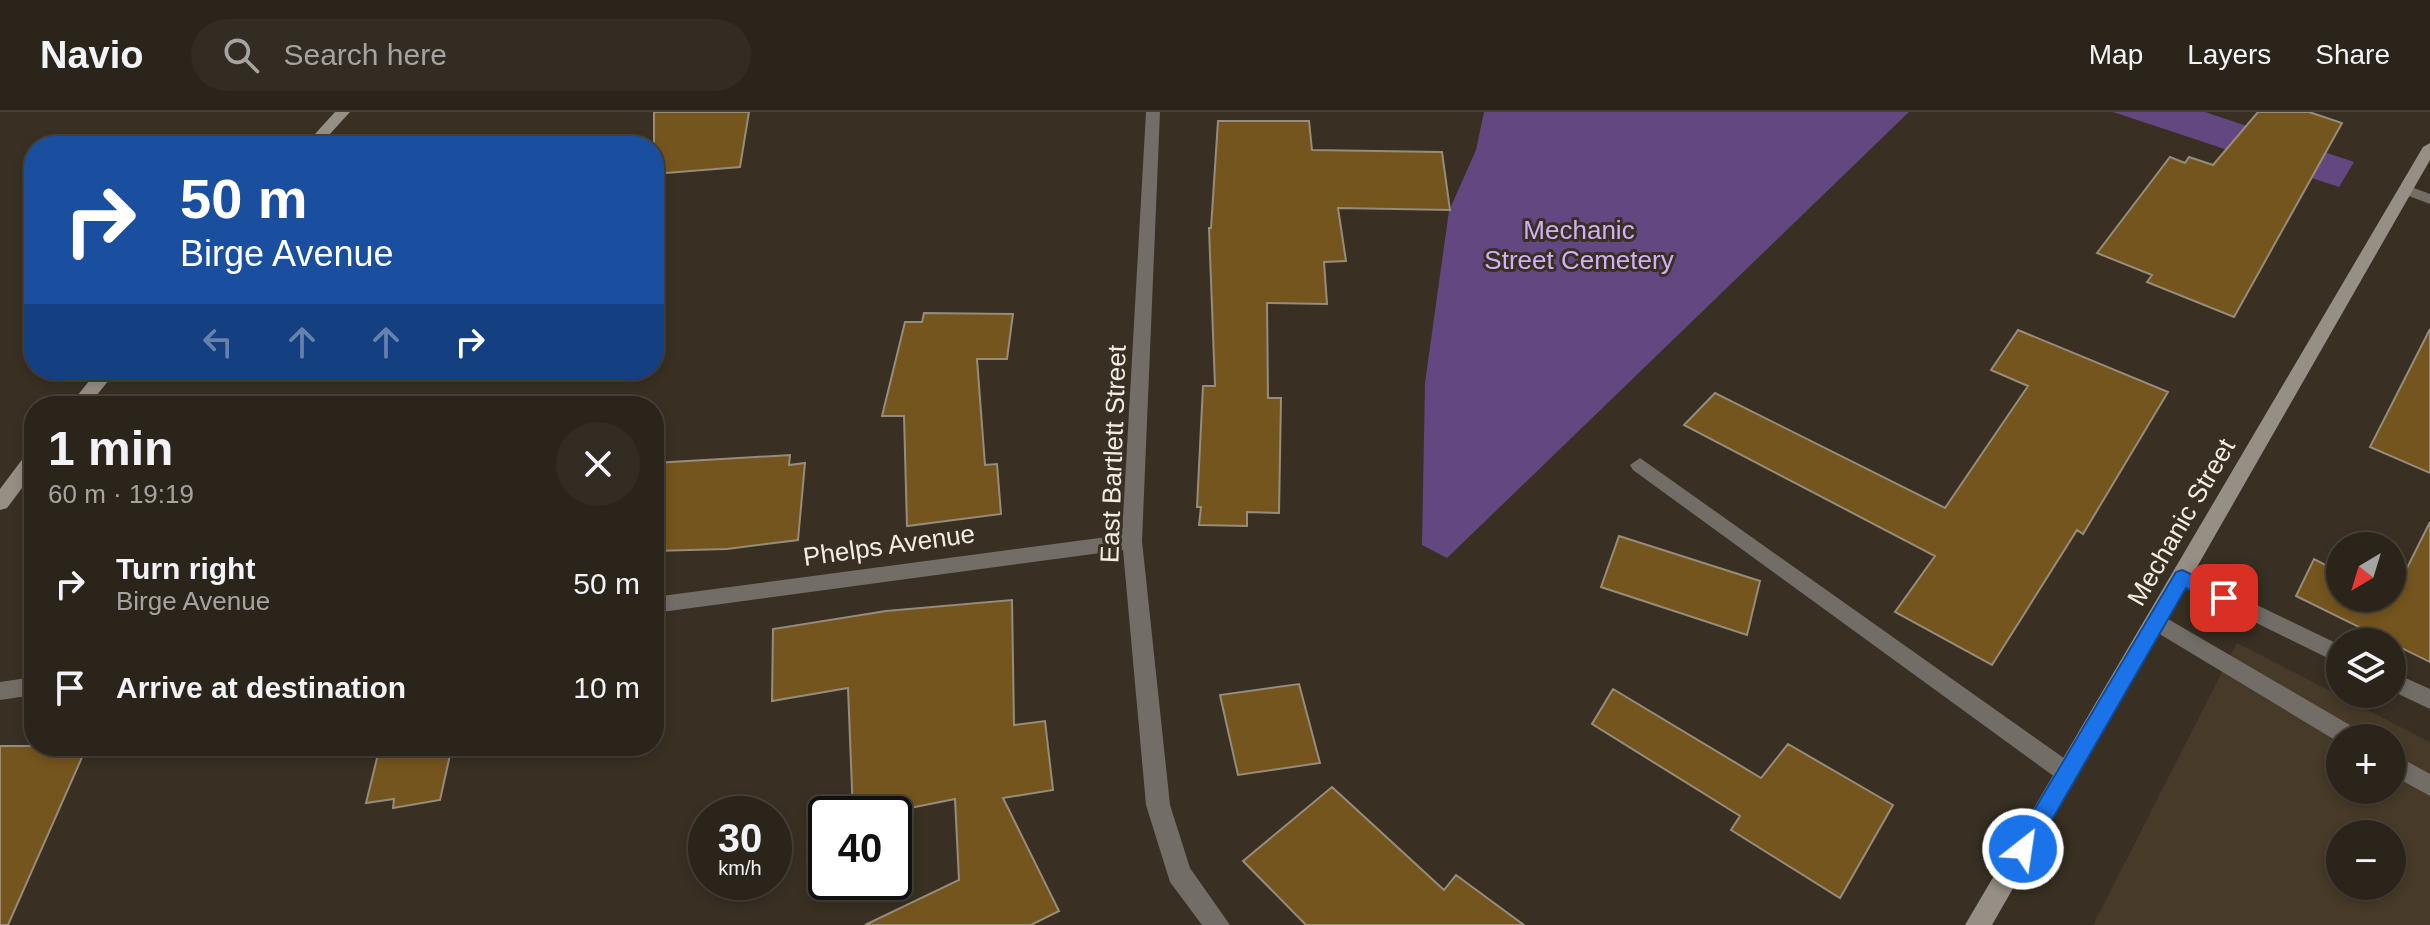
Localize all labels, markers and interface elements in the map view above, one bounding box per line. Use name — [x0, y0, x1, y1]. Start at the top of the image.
search box — [191, 19, 751, 91]
icon: search — [219, 33, 263, 77]
text: Navio — [40, 34, 143, 76]
text: Search here — [283, 38, 447, 71]
text: Map — [2089, 39, 2143, 70]
text: Layers — [2187, 39, 2271, 70]
text: Share — [2315, 39, 2390, 70]
text: 50 m — [180, 167, 308, 230]
icon: right — [48, 168, 152, 272]
park label: Mechanic Street Cemetery — [1484, 215, 1674, 275]
text: Birge Avenue — [180, 233, 394, 274]
icon: left — [196, 320, 240, 364]
icon: ahead — [280, 320, 324, 364]
icon: ahead — [364, 320, 408, 364]
icon: right — [448, 320, 492, 364]
street label: East Bartlett Street — [1094, 344, 1132, 564]
text: 1 min — [48, 422, 173, 475]
button: close — [556, 422, 640, 506]
street label: Mechanic Street — [2121, 432, 2241, 611]
text: 60 m · 19:19 — [48, 479, 194, 509]
street label: Phelps Avenue — [801, 518, 977, 572]
north arrow — [2326, 532, 2406, 612]
map controls — [2326, 532, 2406, 900]
text: Turn right — [116, 552, 255, 585]
icon: right — [48, 562, 92, 606]
pin — [2190, 564, 2258, 632]
text: 50 m — [573, 567, 640, 600]
icon: arrive — [2202, 576, 2246, 620]
text: Birge Avenue — [116, 586, 270, 616]
button: layers — [2326, 628, 2406, 708]
icon: arrive — [48, 666, 92, 710]
text: Arrive at destination — [116, 671, 406, 704]
text: 10 m — [573, 671, 640, 704]
button: + — [2326, 724, 2406, 804]
speed limit sign: 40 — [808, 796, 912, 900]
position arrow — [1981, 807, 2065, 891]
text: 30 — [718, 816, 762, 860]
button: − — [2326, 820, 2406, 900]
text: km/h — [718, 857, 762, 879]

